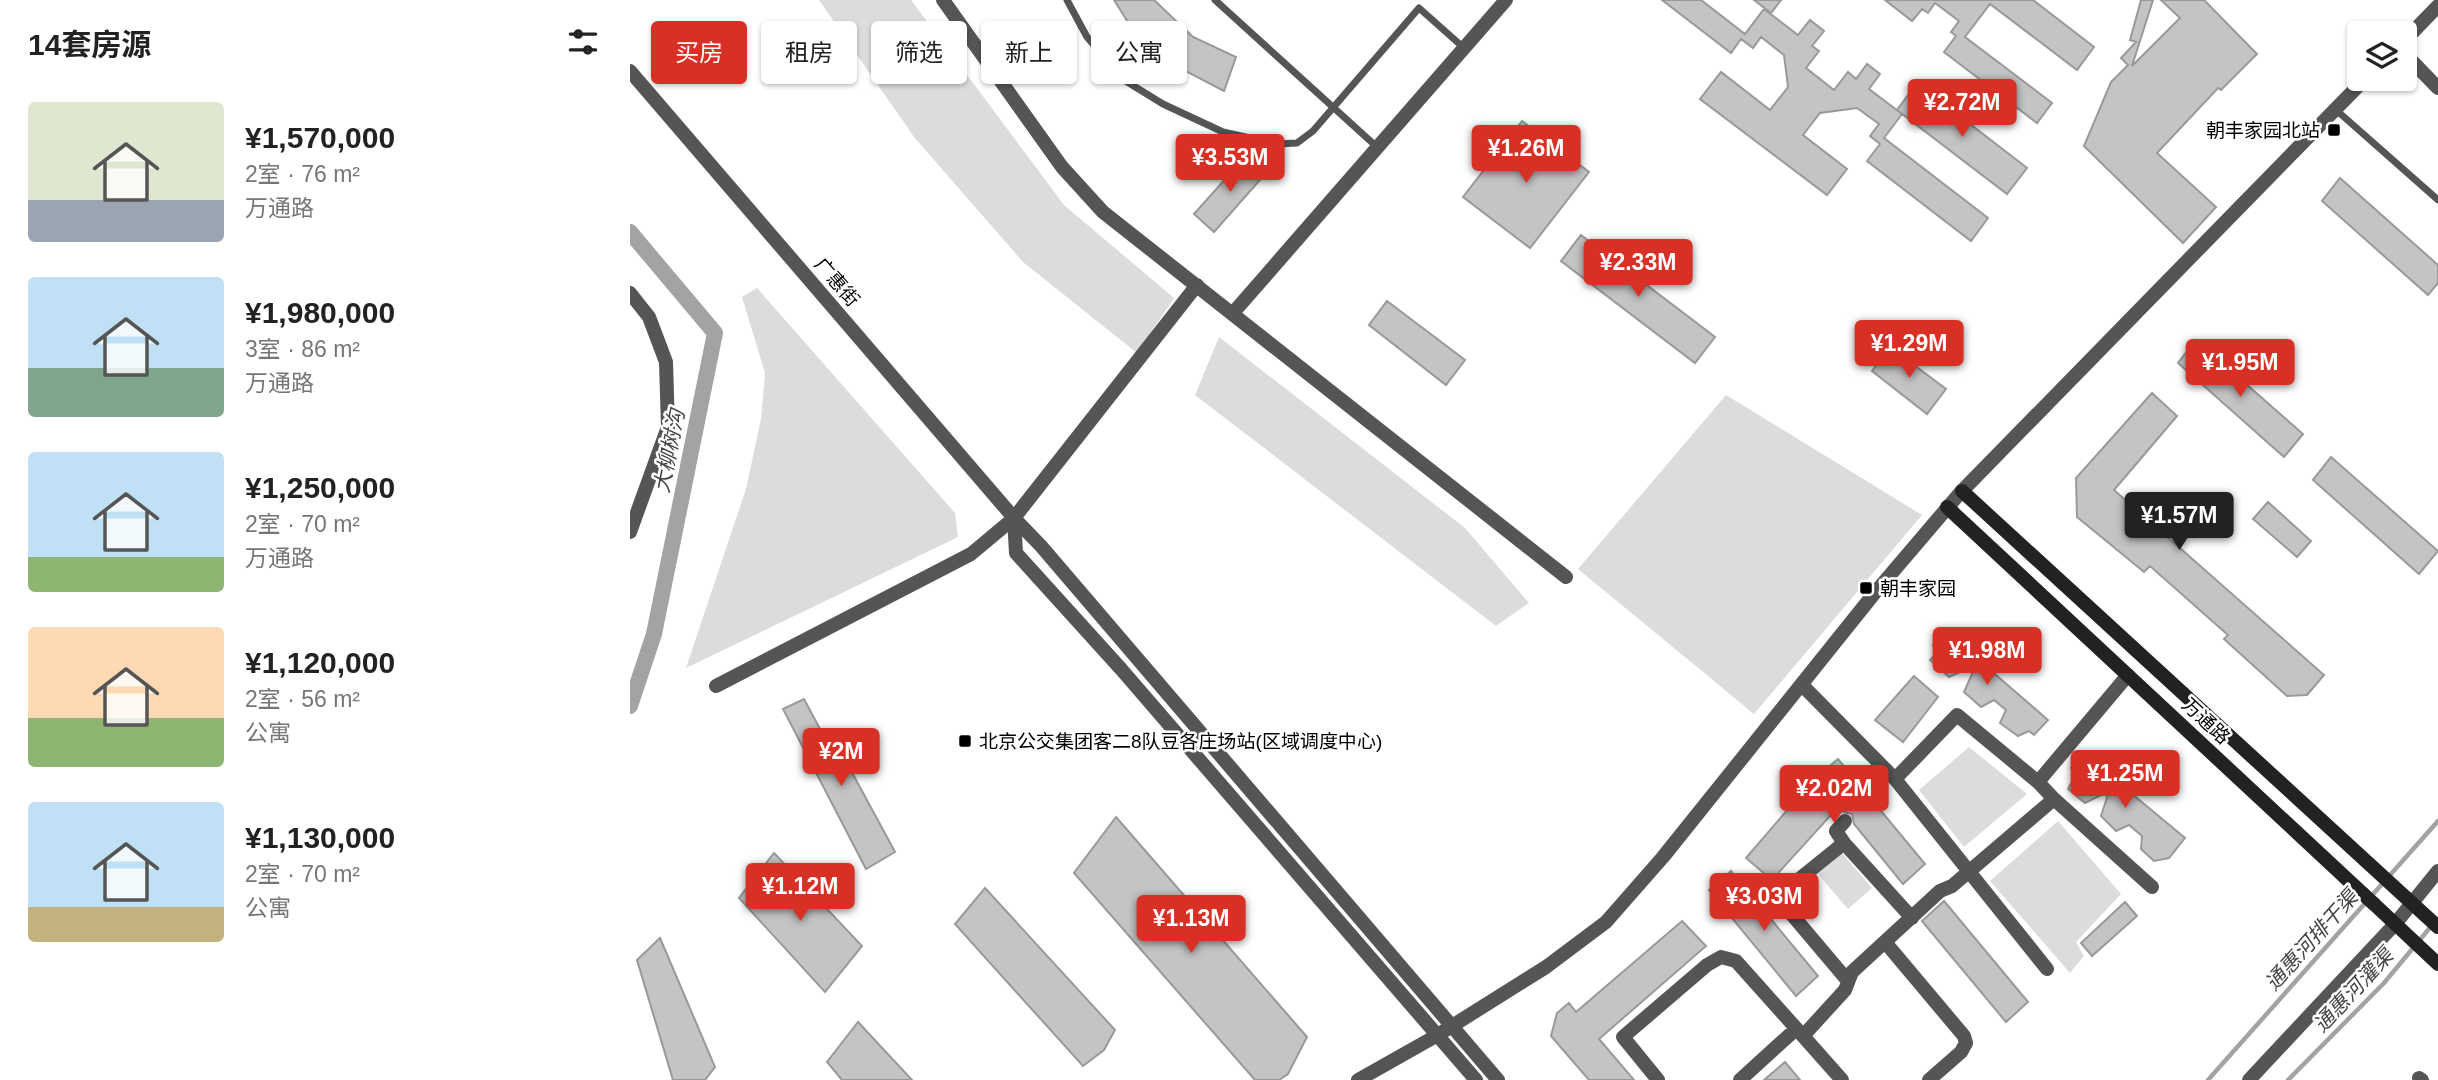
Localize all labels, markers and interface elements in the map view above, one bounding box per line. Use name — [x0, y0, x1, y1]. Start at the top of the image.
chip: 买房 — [651, 21, 747, 84]
chip: 租房 — [761, 21, 857, 84]
chip: 筛选 — [871, 21, 967, 84]
chip: 新上 — [981, 21, 1077, 84]
chip: 公寓 — [1091, 21, 1187, 84]
map controls — [2347, 21, 2417, 91]
button: layers — [2347, 21, 2417, 91]
icon: filters — [564, 23, 602, 61]
text: 14套房源 — [28, 28, 151, 61]
pin: ¥2.72M — [1905, 80, 2019, 139]
text: ¥2.72M — [1924, 89, 2000, 115]
place label: 朝丰家园北站 — [2206, 120, 2320, 141]
text: ¥1,570,000 — [245, 121, 395, 154]
marker: 朝丰家园北站 — [2326, 122, 2342, 138]
pin: ¥1.26M — [1469, 125, 1583, 185]
icon: home — [84, 130, 168, 214]
pin: ¥3.53M — [1173, 134, 1287, 194]
text: ¥1.26M — [1488, 135, 1564, 161]
text: ¥3.53M — [1192, 144, 1268, 170]
text: 2室 · 76 m² — [245, 161, 360, 187]
text: 万通路 — [245, 195, 314, 221]
pin: ¥2.33M — [1581, 240, 1695, 299]
text: ¥2.33M — [1600, 249, 1676, 275]
street label: 广惠街 — [810, 254, 864, 310]
text: ¥1,980,000 — [245, 296, 395, 329]
icon: home — [84, 305, 168, 389]
pin: ¥1.29M — [1852, 320, 1966, 380]
text: ¥1.29M — [1871, 330, 1947, 356]
text: 3室 · 86 m² — [245, 336, 360, 362]
pin: ¥1.95M — [2183, 340, 2297, 399]
text: ¥1.95M — [2202, 349, 2278, 375]
text: 万通路 — [245, 370, 314, 396]
water label: 大柳树沟 — [650, 406, 689, 494]
text: ¥1,250,000 — [245, 471, 395, 504]
icon: home — [84, 480, 168, 564]
pin: ¥1.57M — [2122, 492, 2236, 552]
text: ¥1.57M — [2141, 502, 2217, 528]
text: 2室 · 70 m² — [245, 511, 360, 537]
text: 万通路 — [245, 545, 314, 571]
place label: 朝丰家园 — [1880, 578, 1956, 599]
marker: 朝丰家园 — [1858, 580, 1874, 596]
pin: ¥1.98M — [1930, 628, 2044, 687]
text: ¥1.98M — [1949, 637, 2025, 663]
text: ¥1,120,000 — [245, 646, 395, 679]
icon: home — [84, 655, 168, 739]
text: 2室 · 56 m² — [245, 686, 360, 712]
street label: 万通路 — [2178, 694, 2234, 748]
text: 公寓 — [245, 720, 291, 746]
pin: ¥2M — [807, 728, 875, 788]
place label: 北京公交集团客二8队豆各庄场站(区域调度中心) — [979, 731, 1382, 752]
marker: 北京公交集团客二8队豆各庄场站(区域调度中心) — [957, 733, 973, 749]
text: ¥2M — [819, 738, 863, 764]
pin: ¥1.25M — [2068, 750, 2182, 810]
text: ¥1.25M — [2087, 760, 2163, 786]
pin: ¥2.02M — [1777, 766, 1891, 825]
text: ¥2.02M — [1796, 775, 1872, 801]
text: ¥1,130,000 — [245, 821, 395, 854]
icon: home — [84, 830, 168, 914]
text: 2室 · 70 m² — [245, 861, 360, 887]
pin: ¥1.12M — [743, 864, 857, 923]
text: ¥1.12M — [762, 873, 838, 899]
pin: ¥3.03M — [1707, 874, 1821, 933]
text: ¥3.03M — [1726, 883, 1802, 909]
water label: 通惠河排干渠 — [2260, 883, 2364, 995]
text: 公寓 — [245, 895, 291, 921]
pin: ¥1.13M — [1134, 895, 1248, 955]
text: ¥1.13M — [1153, 905, 1229, 931]
water label: 通惠河灌渠 — [2309, 942, 2399, 1036]

